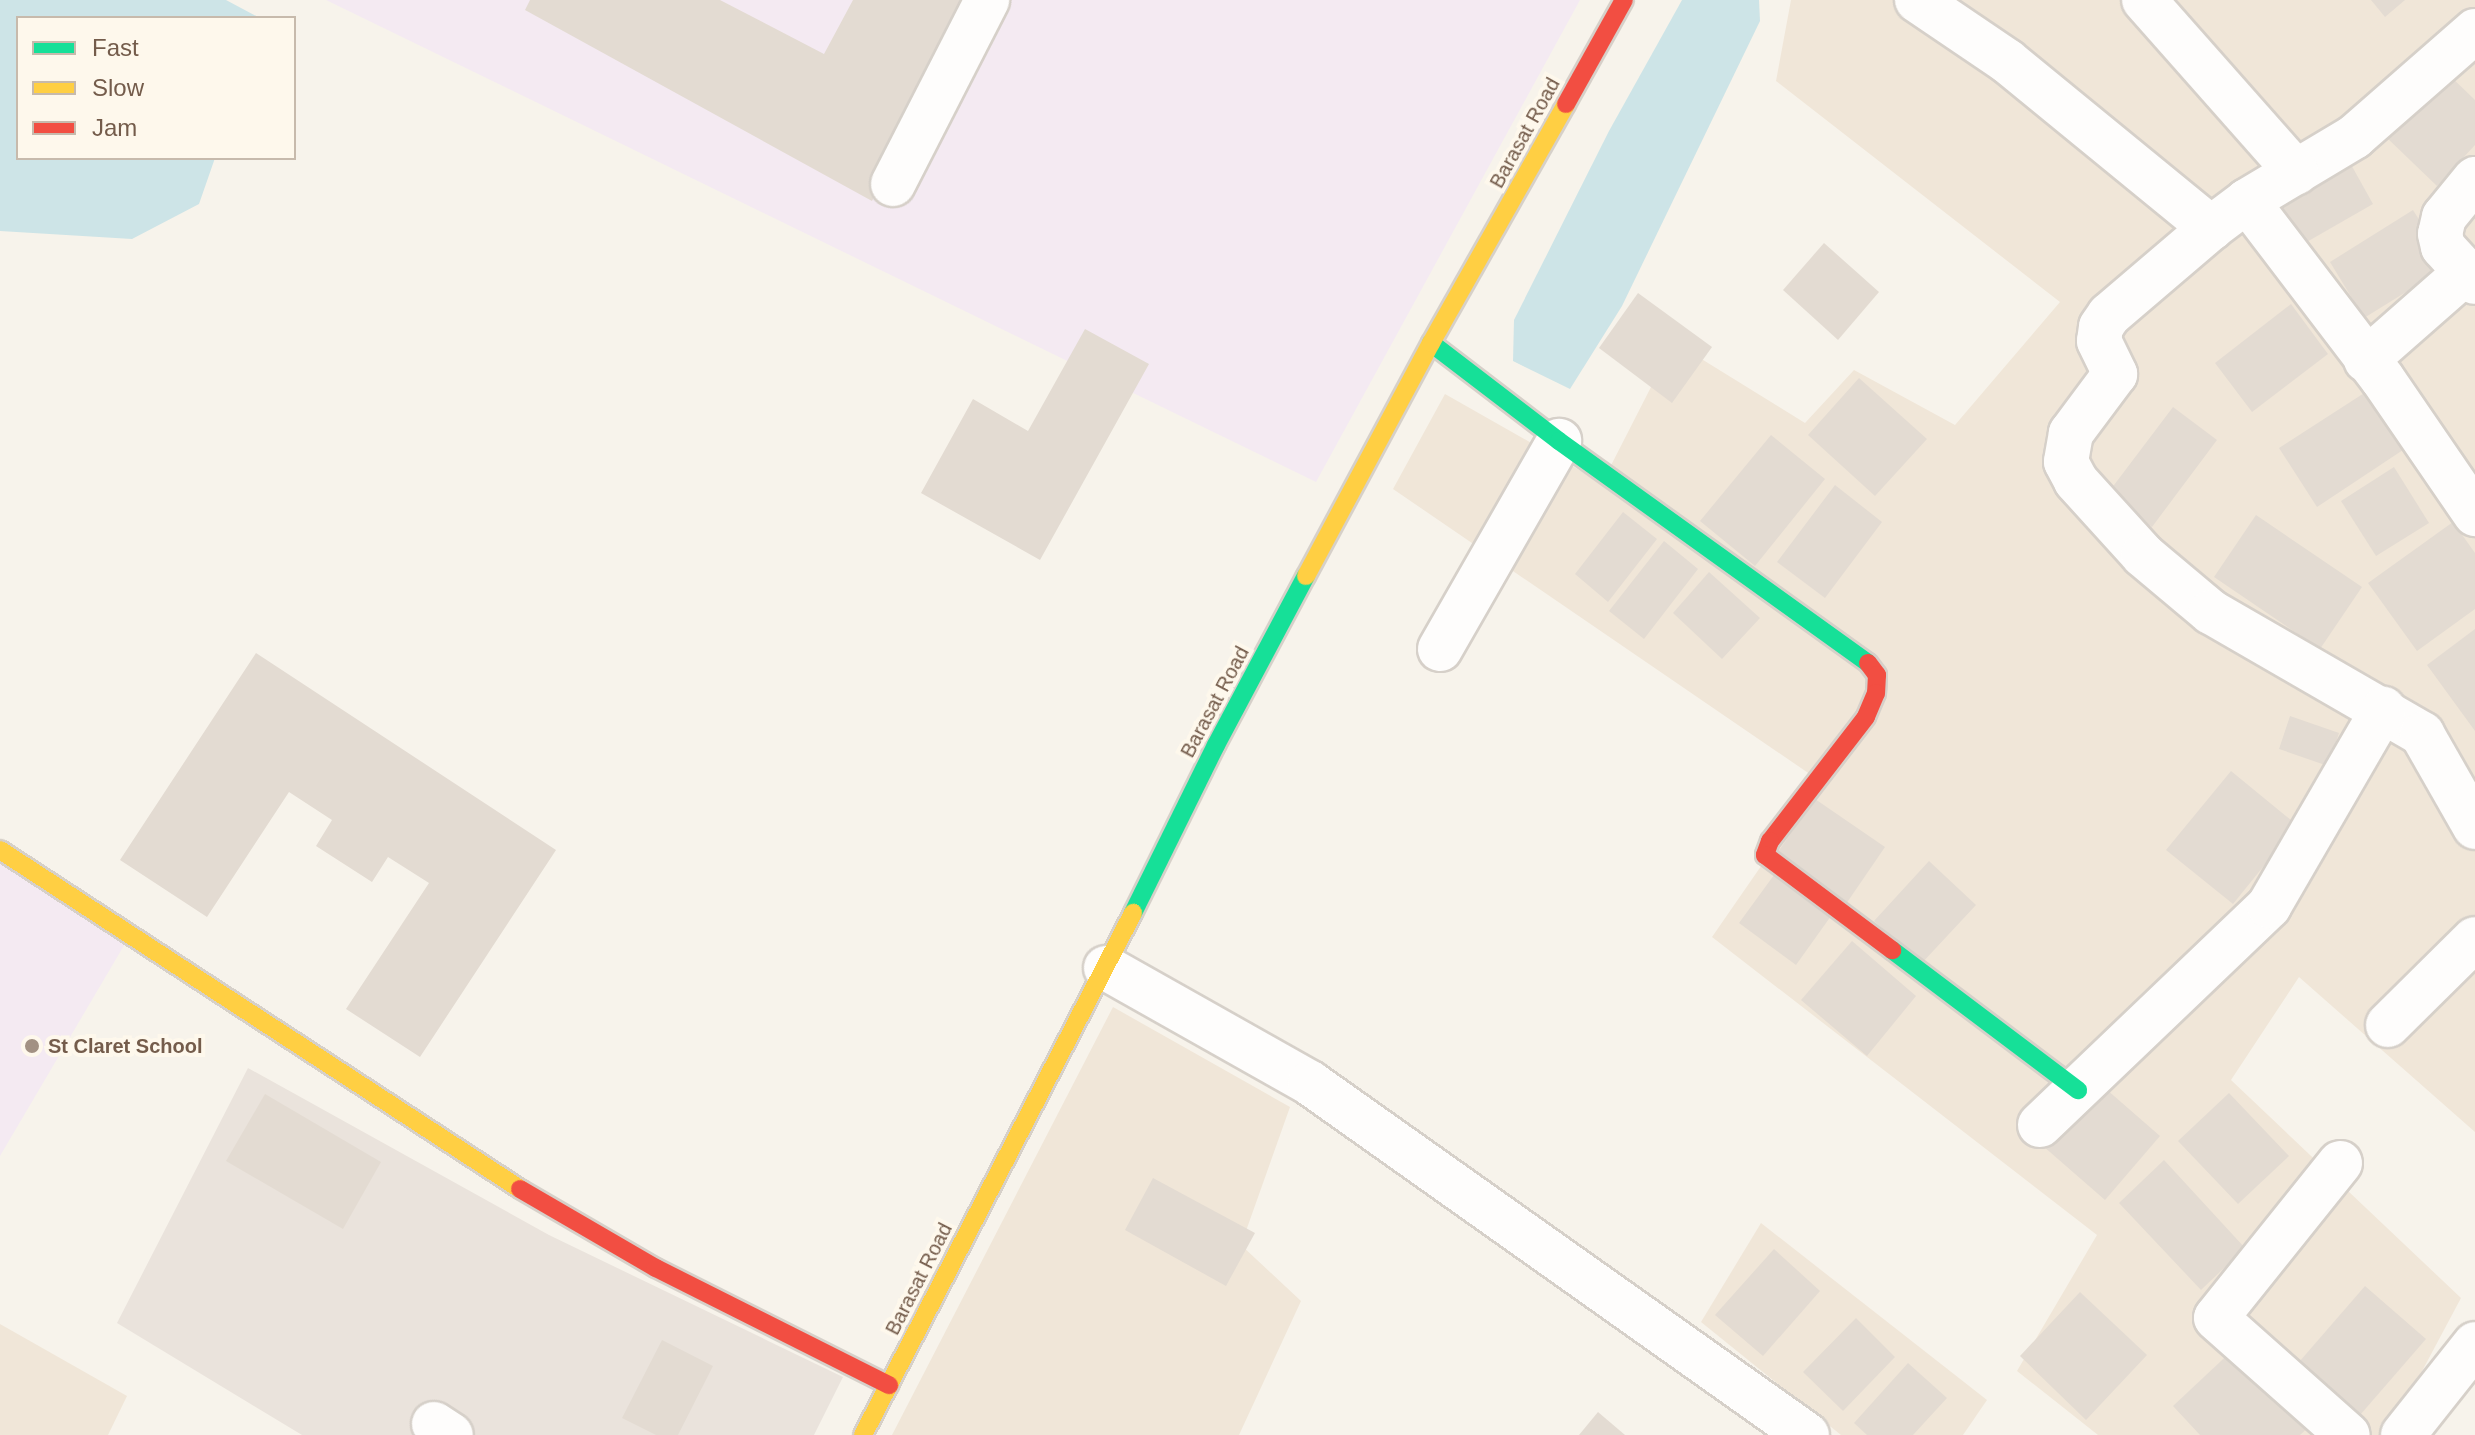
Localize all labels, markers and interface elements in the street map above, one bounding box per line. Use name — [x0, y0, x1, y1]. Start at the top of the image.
legend — [16, 16, 296, 160]
text: Fast — [92, 34, 139, 61]
text: Slow — [92, 74, 144, 101]
street label: Barasat Road — [1485, 74, 1565, 192]
text: Jam — [92, 114, 137, 141]
street label: Barasat Road — [1176, 642, 1254, 762]
place label: St Claret School — [48, 1034, 202, 1058]
marker: St Claret School — [23, 1037, 41, 1055]
street label: Barasat Road — [881, 1219, 957, 1339]

